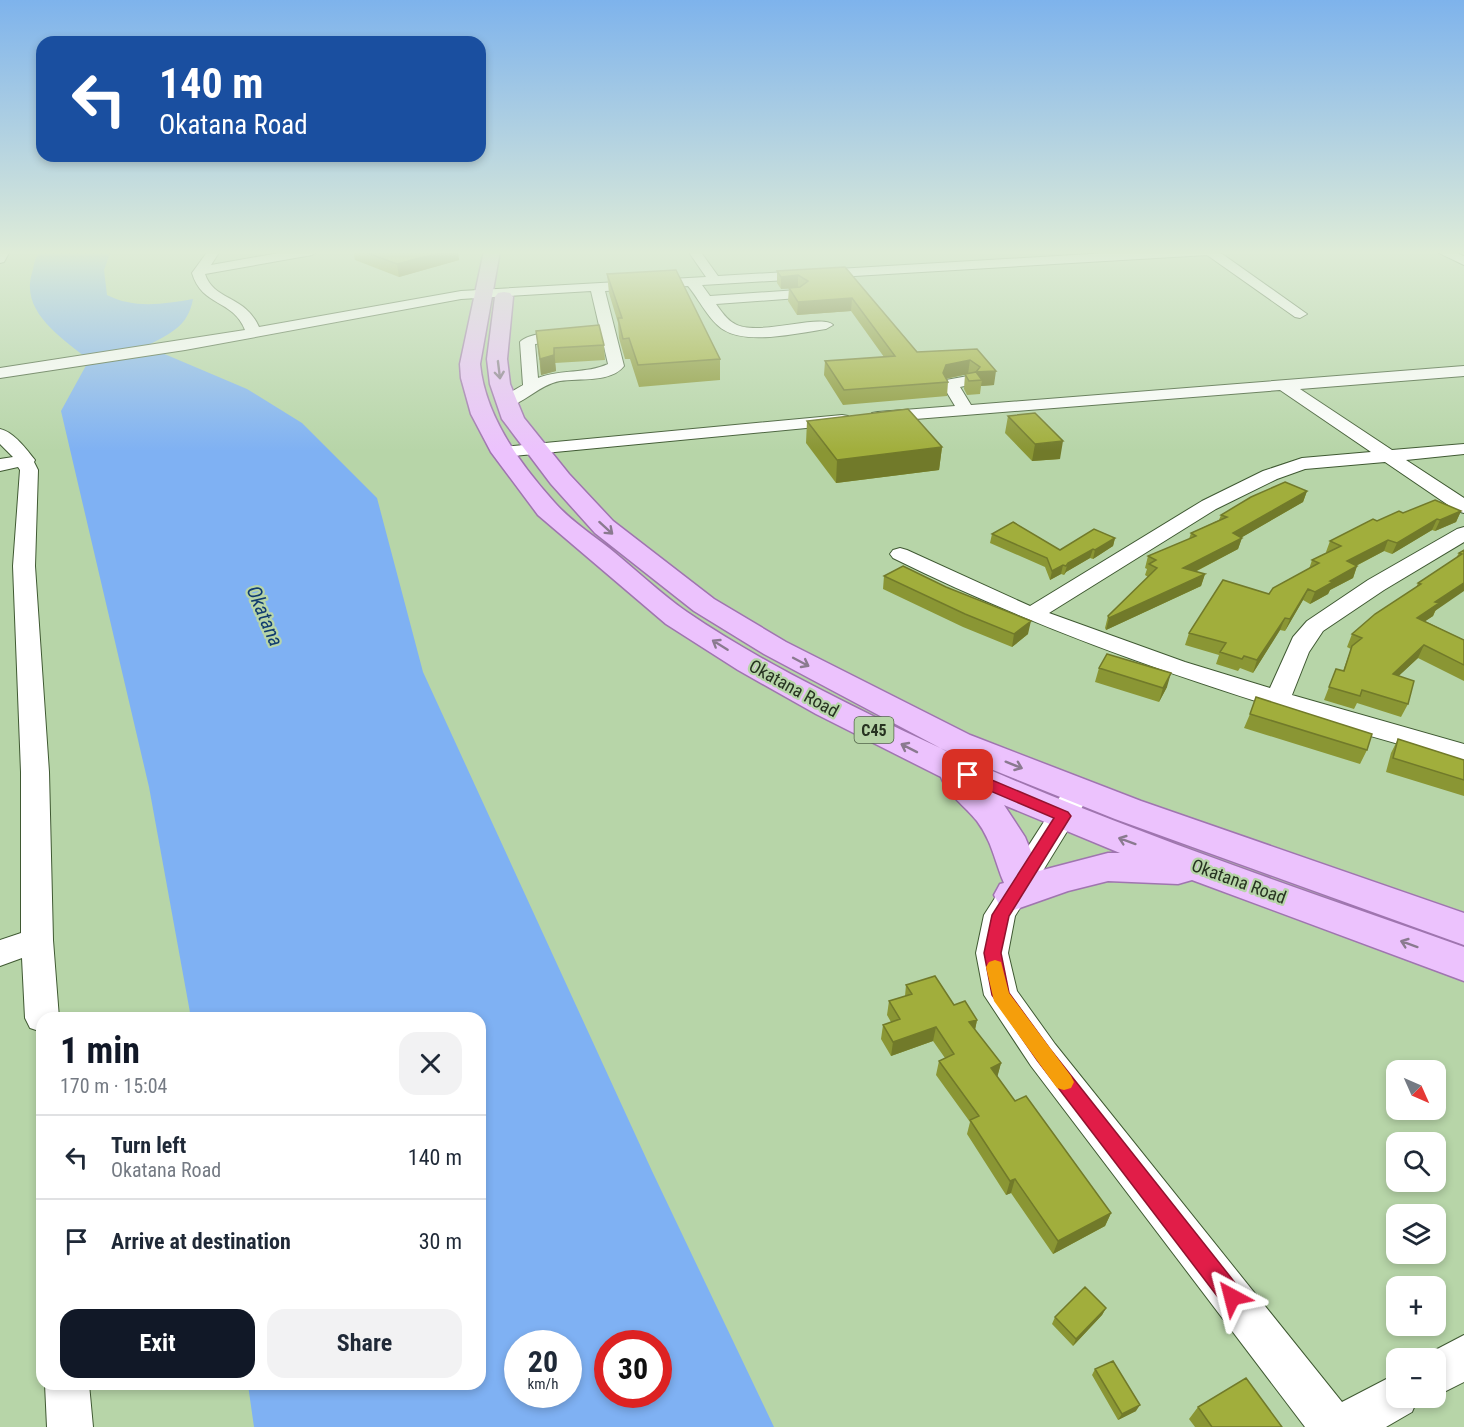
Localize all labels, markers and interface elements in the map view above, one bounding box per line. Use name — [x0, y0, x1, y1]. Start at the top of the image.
text: 140 m — [159, 59, 264, 108]
icon: left — [60, 60, 138, 138]
text: Okatana Road — [159, 109, 308, 141]
one-way arrow — [493, 360, 504, 380]
one-way arrow — [599, 521, 614, 535]
water label: Okatana — [242, 582, 288, 650]
one-way arrow — [712, 638, 729, 650]
street label: Okatana Road — [746, 655, 842, 721]
one-way arrow — [792, 656, 809, 668]
road number: C45 — [854, 717, 894, 743]
one-way arrow — [901, 741, 919, 753]
pin — [942, 749, 993, 800]
icon: arrive — [951, 758, 984, 791]
one-way arrow — [1004, 760, 1023, 771]
one-way arrow — [1118, 835, 1137, 846]
street label: Okatana Road — [1189, 854, 1289, 908]
one-way arrow — [1400, 937, 1419, 948]
text: 1 min — [60, 1030, 140, 1072]
button: close — [399, 1032, 462, 1095]
north arrow — [1386, 1060, 1446, 1120]
map controls — [1386, 1060, 1446, 1408]
text: 170 m · 15:04 — [60, 1074, 167, 1098]
button: search — [1386, 1132, 1446, 1192]
text: Turn left — [111, 1133, 186, 1158]
icon: left — [60, 1141, 93, 1174]
text: 140 m — [408, 1145, 462, 1170]
text: Okatana Road — [111, 1158, 221, 1182]
button: layers — [1386, 1204, 1446, 1264]
icon: arrive — [60, 1225, 93, 1258]
text: Arrive at destination — [111, 1229, 291, 1254]
text: 30 m — [419, 1229, 462, 1254]
position arrow — [1200, 1265, 1264, 1329]
button: + — [1386, 1276, 1446, 1336]
button: Exit — [60, 1309, 255, 1378]
button: Share — [267, 1309, 462, 1378]
speed limit sign: 30 — [594, 1330, 672, 1408]
text: 20 — [528, 1344, 558, 1379]
button: − — [1386, 1348, 1446, 1408]
text: km/h — [528, 1375, 558, 1393]

